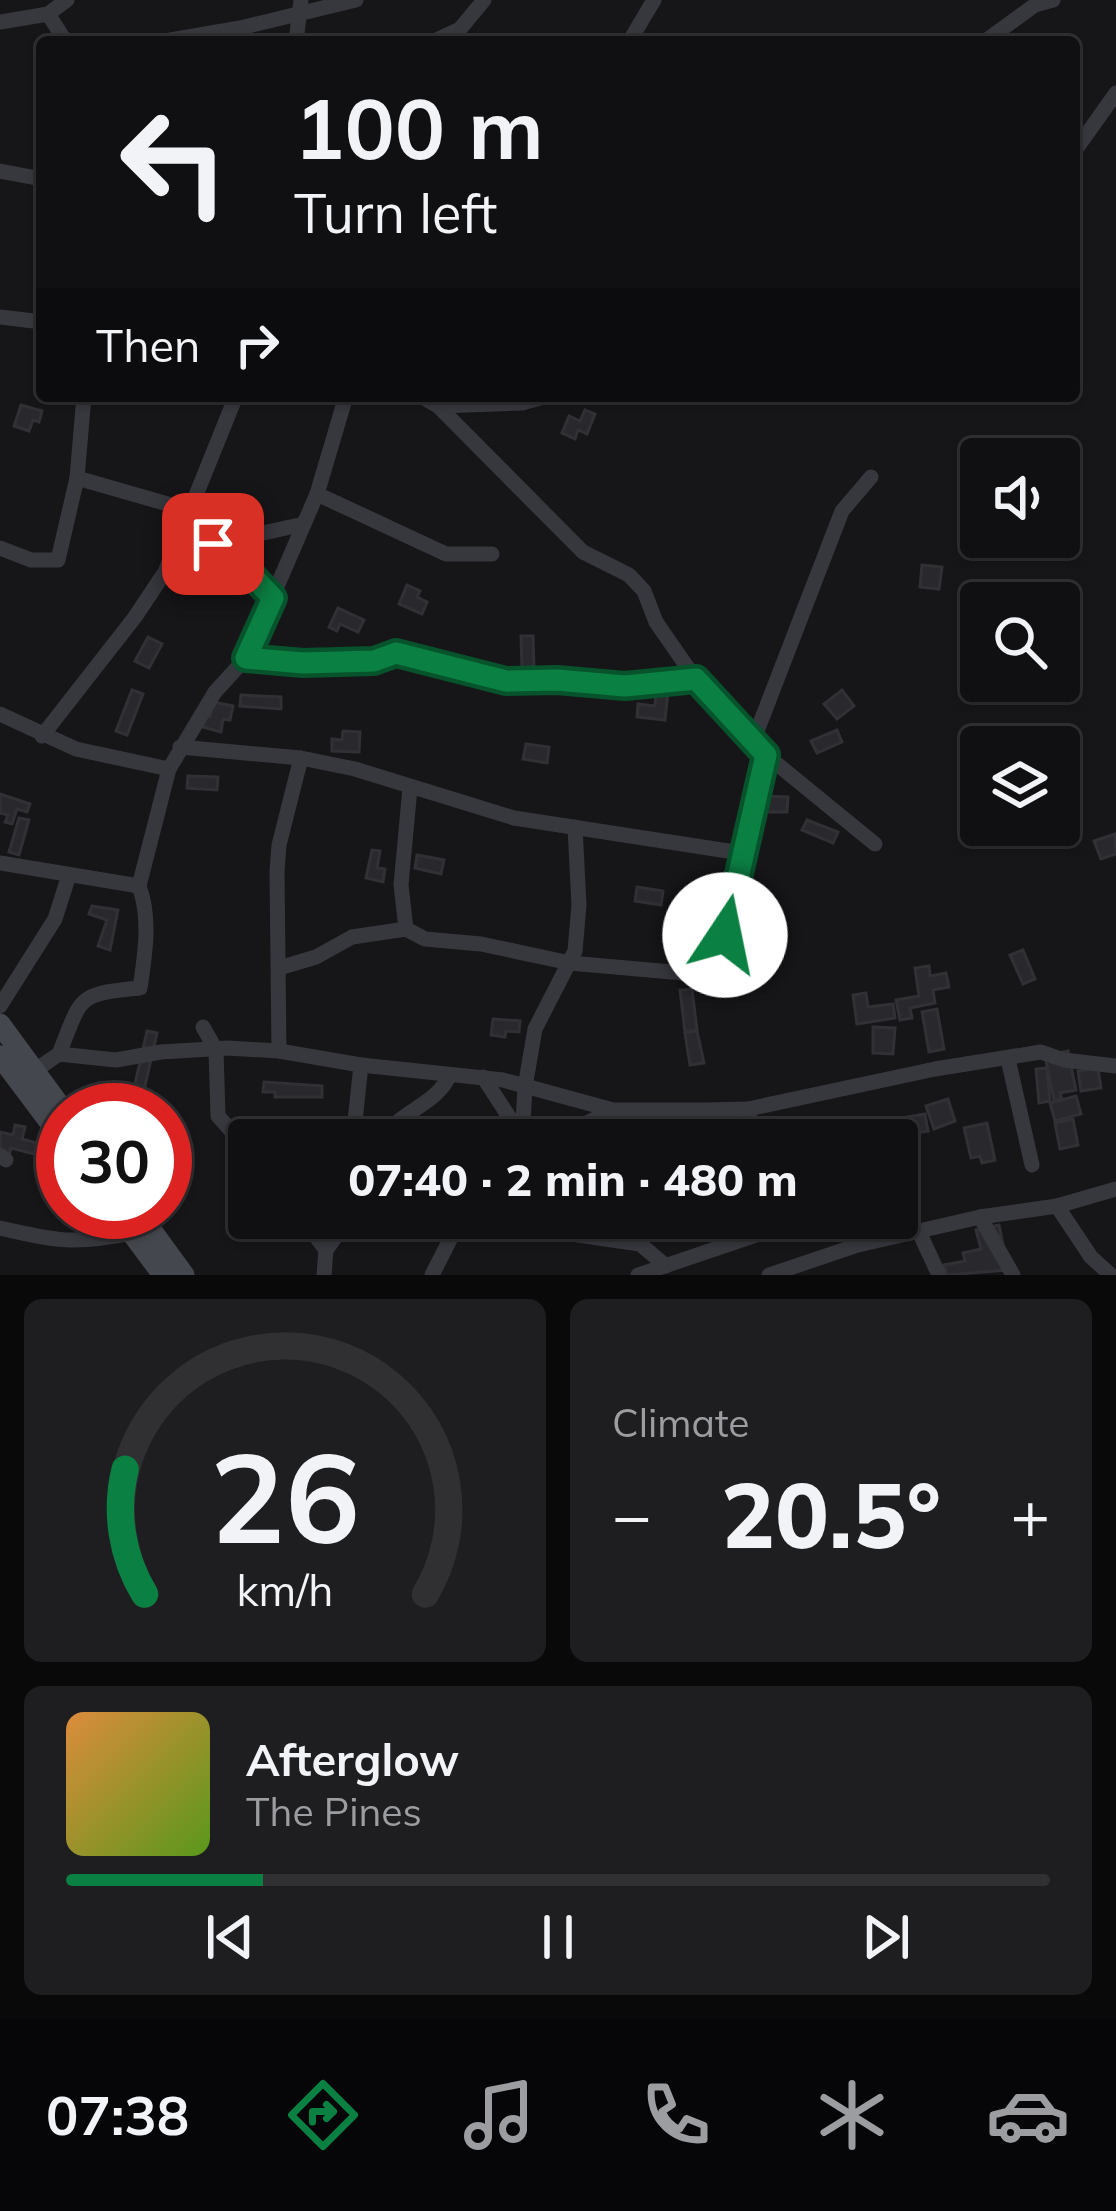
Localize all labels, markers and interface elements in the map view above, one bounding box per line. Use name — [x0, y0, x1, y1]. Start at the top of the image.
text: 100 m — [294, 75, 544, 180]
icon: left — [96, 84, 252, 240]
text: Turn left — [294, 179, 497, 247]
icon: right — [224, 312, 290, 378]
text: Then — [96, 317, 200, 373]
map controls — [960, 438, 1080, 846]
button: sound — [960, 438, 1080, 558]
pin — [162, 493, 264, 595]
icon: arrive — [180, 511, 246, 577]
button: search — [960, 582, 1080, 702]
button: layers — [960, 726, 1080, 846]
position arrow — [662, 872, 788, 998]
speed limit sign: 30 — [36, 1083, 192, 1239]
text: 07:40 · 2 min · 480 m — [348, 1151, 798, 1207]
text: Climate — [612, 1398, 750, 1447]
text: 26 — [210, 1418, 360, 1574]
text: 20.5° — [721, 1458, 941, 1571]
text: − — [612, 1473, 652, 1556]
text: + — [1010, 1473, 1050, 1556]
text: km/h — [236, 1562, 334, 1616]
text: Afterglow — [246, 1731, 459, 1787]
text: The Pines — [246, 1787, 422, 1836]
icon: previous — [197, 1904, 263, 1970]
icon: pause — [525, 1904, 591, 1970]
icon: next — [853, 1904, 919, 1970]
icon: directions — [281, 2073, 365, 2157]
icon: music — [457, 2073, 541, 2157]
icon: phone — [634, 2073, 718, 2157]
icon: climate — [810, 2073, 894, 2157]
icon: car — [986, 2073, 1070, 2157]
text: 07:38 — [46, 2081, 189, 2149]

